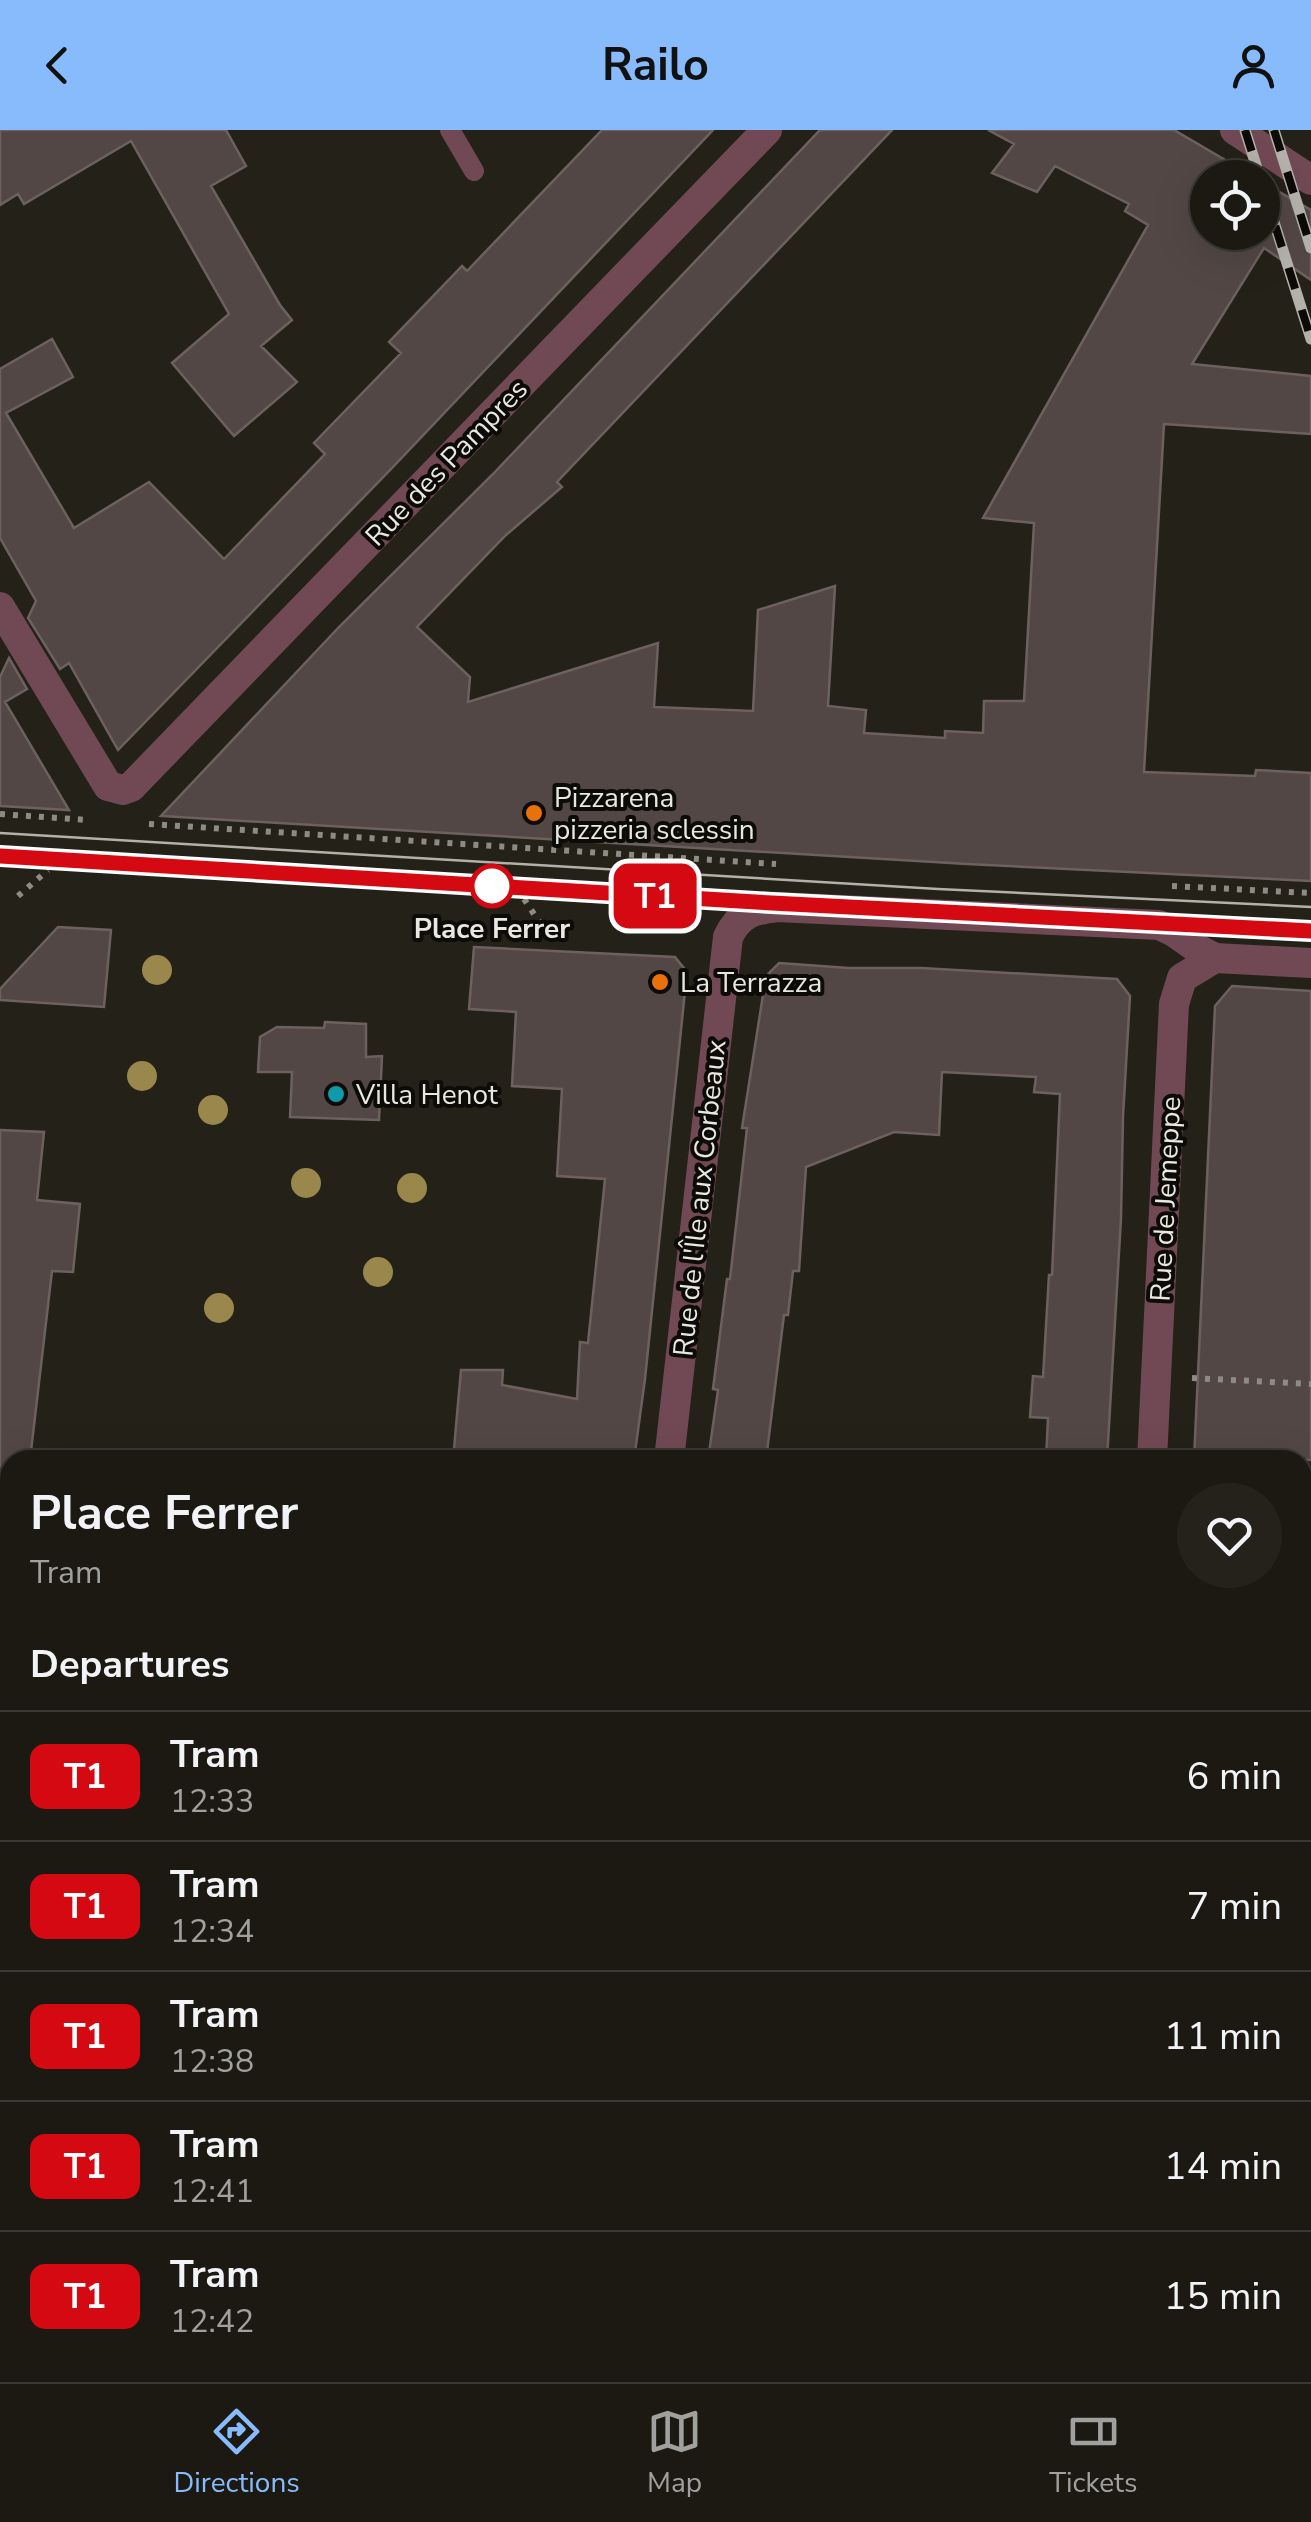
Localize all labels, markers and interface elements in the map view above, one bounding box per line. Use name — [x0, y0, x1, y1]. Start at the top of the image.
text: Railo — [602, 35, 709, 96]
icon: back — [30, 38, 85, 93]
icon: person — [1226, 38, 1281, 93]
map controls — [1190, 160, 1280, 250]
button: locate — [1190, 160, 1280, 250]
street label: Rue des Pampres — [357, 371, 536, 555]
place label: Pizzarena pizzeria sclessin — [554, 779, 755, 849]
marker: Pizzarena pizzeria sclessin — [523, 802, 545, 824]
line badge: T1 — [610, 864, 700, 928]
marker: Place Ferrer — [471, 865, 513, 907]
text: T1 — [634, 873, 676, 920]
place label: Place Ferrer — [414, 910, 570, 948]
place label: La Terrazza — [680, 964, 822, 1002]
marker: La Terrazza — [649, 971, 671, 993]
street label: Rue de l'Île aux Corbeaux — [664, 1038, 736, 1358]
place label: Villa Henot — [355, 1076, 498, 1114]
marker: Villa Henot — [325, 1083, 347, 1105]
street label: Rue de Jemeppe — [1142, 1096, 1190, 1303]
text: Place Ferrer — [30, 1480, 298, 1546]
button: heart — [1177, 1483, 1282, 1588]
text: Tram — [30, 1551, 102, 1594]
text: Departures — [30, 1639, 229, 1690]
text: Tram — [170, 1729, 259, 1780]
text: 6 min — [1187, 1751, 1282, 1802]
text: T1 — [64, 1753, 106, 1800]
text: 12:33 — [170, 1780, 254, 1823]
text: Tram — [170, 1859, 259, 1910]
text: 7 min — [1187, 1881, 1282, 1932]
text: T1 — [64, 1883, 106, 1930]
text: 12:34 — [170, 1910, 254, 1953]
text: Tram — [170, 1989, 259, 2040]
text: 11 min — [1164, 2011, 1282, 2062]
text: T1 — [64, 2013, 106, 2060]
text: 12:38 — [170, 2040, 254, 2083]
text: Tram — [170, 2119, 259, 2170]
text: 14 min — [1164, 2141, 1282, 2192]
text: T1 — [64, 2143, 106, 2190]
text: 12:41 — [170, 2170, 254, 2213]
text: Tram — [170, 2249, 259, 2300]
text: 15 min — [1164, 2271, 1282, 2322]
text: T1 — [64, 2273, 106, 2320]
text: 12:42 — [170, 2300, 254, 2343]
tab: Directions — [174, 2404, 300, 2502]
tab: Map — [647, 2404, 702, 2502]
tab: Tickets — [1049, 2404, 1137, 2502]

